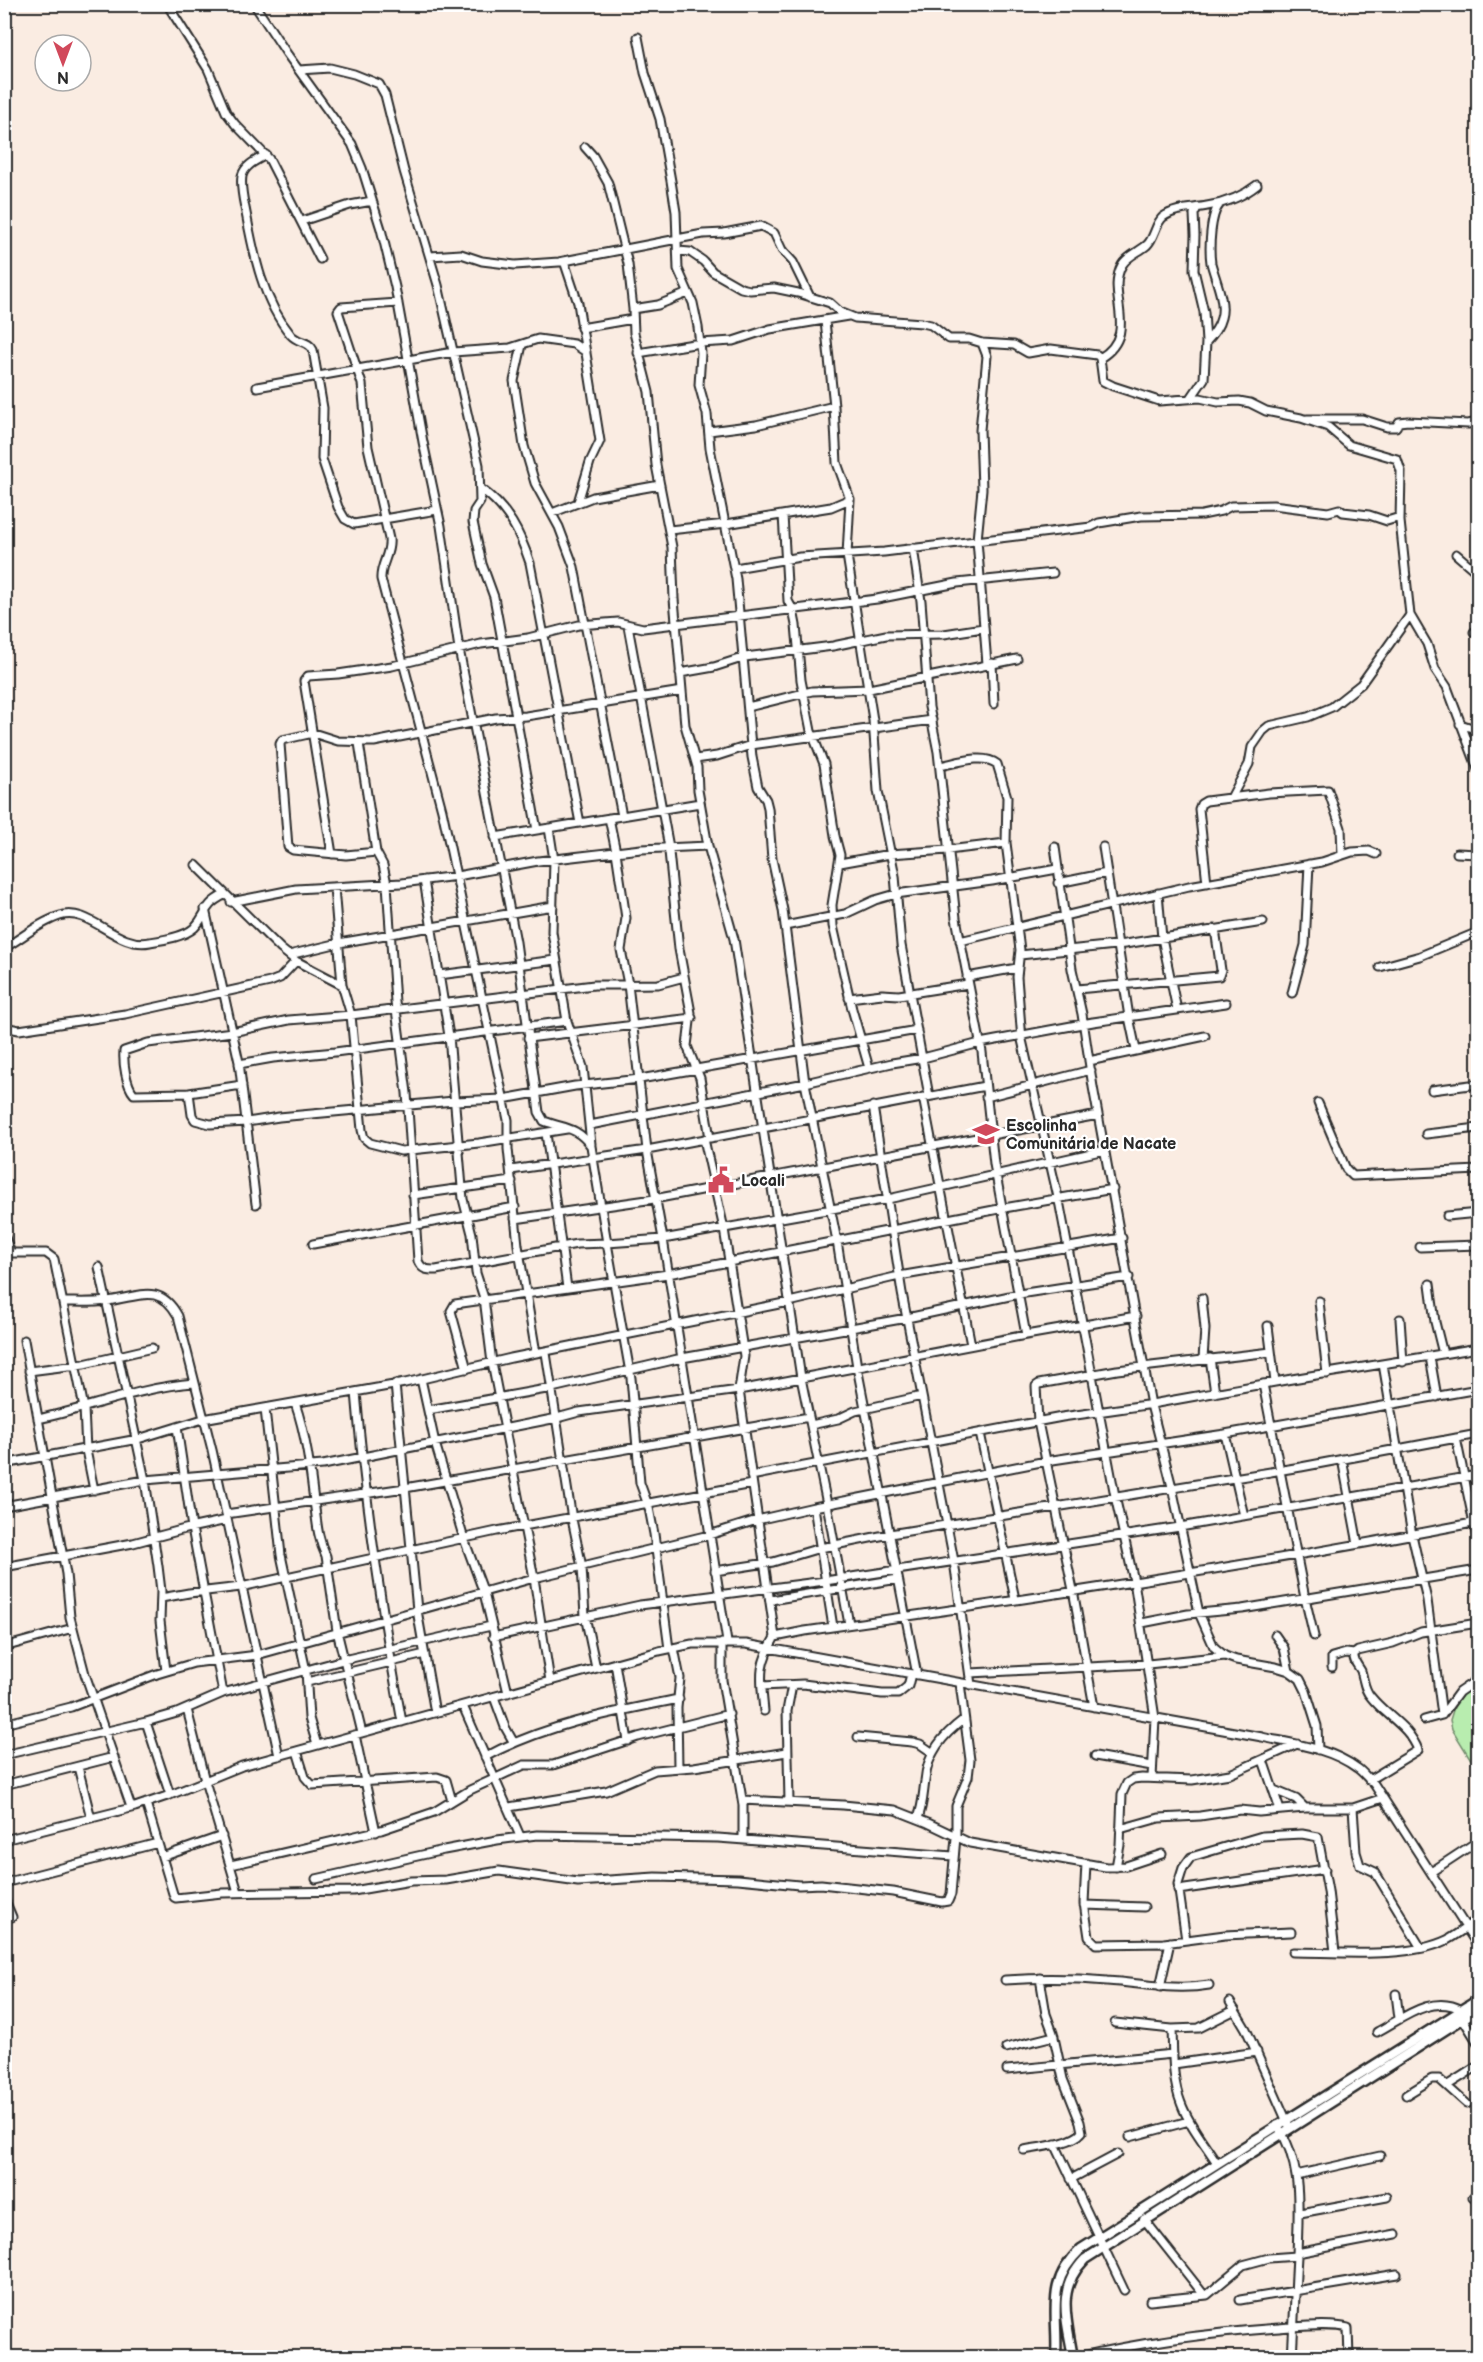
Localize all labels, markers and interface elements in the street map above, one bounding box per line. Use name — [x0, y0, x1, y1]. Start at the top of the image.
north arrow — [33, 33, 93, 93]
text: N — [57, 67, 69, 86]
place label: Escolinha Comunitária de Nacate — [1006, 1117, 1176, 1154]
school or university icon: Escolinha Comunitária de Nacate — [971, 1119, 1001, 1149]
public building icon: Locali — [706, 1165, 736, 1195]
place label: Locali — [741, 1172, 785, 1191]

